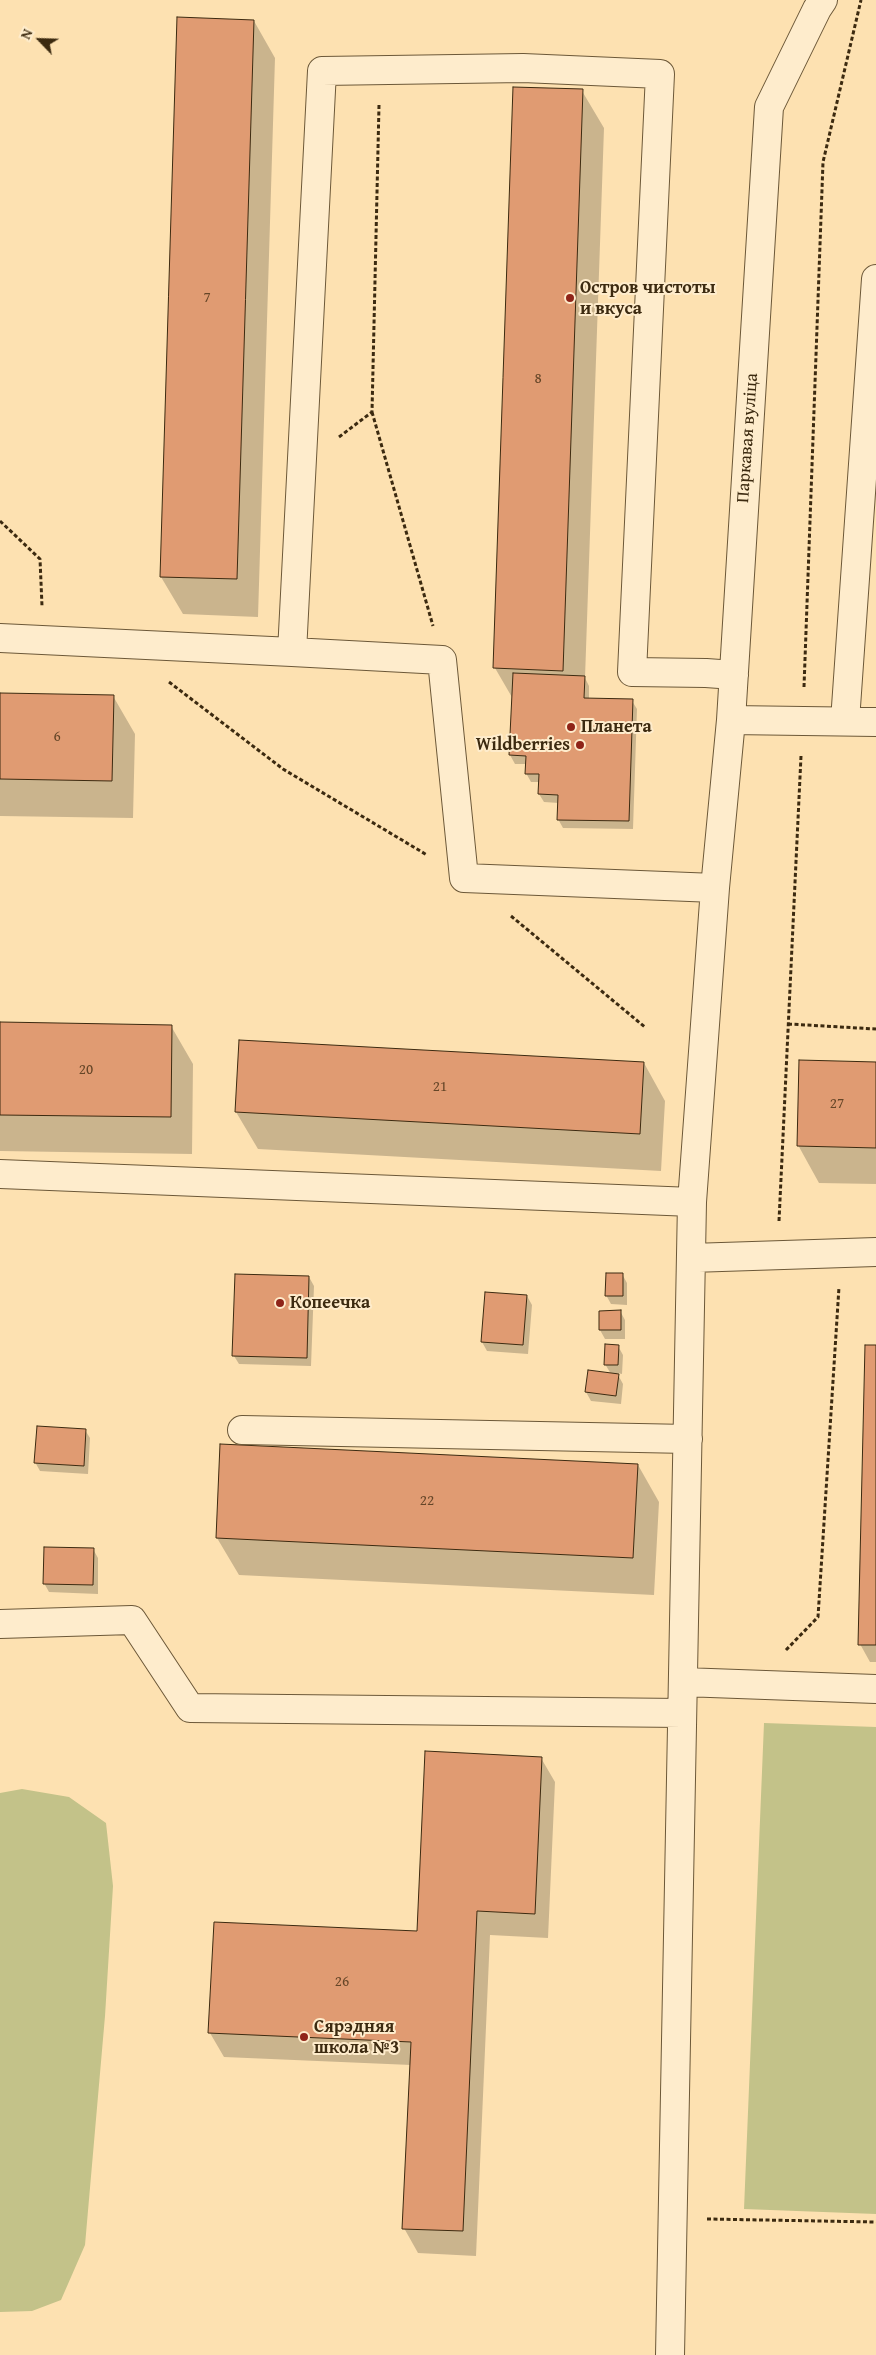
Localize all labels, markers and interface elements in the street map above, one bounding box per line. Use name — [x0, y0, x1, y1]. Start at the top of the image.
north arrow — [15, 15, 65, 65]
text: N — [15, 26, 37, 42]
place label: Остров чистоты и вкуса — [580, 277, 715, 320]
house number: 7 — [203, 289, 211, 307]
marker: Остров чистоты и вкуса — [564, 292, 576, 304]
house number: 8 — [534, 370, 542, 388]
street label: Паркавая вуліца — [733, 372, 763, 504]
place label: Планета — [581, 716, 652, 738]
marker: Планета — [565, 721, 577, 733]
house number: 6 — [53, 728, 61, 746]
place label: Wildberries — [476, 734, 570, 756]
marker: Wildberries — [574, 739, 586, 751]
house number: 20 — [79, 1061, 93, 1079]
house number: 21 — [433, 1078, 447, 1096]
house number: 27 — [830, 1095, 844, 1113]
place label: Копеечка — [290, 1292, 370, 1314]
marker: Копеечка — [274, 1297, 286, 1309]
house number: 22 — [420, 1492, 434, 1510]
house number: 26 — [335, 1973, 349, 1991]
place label: Сярэдняя школа №3 — [314, 2016, 399, 2058]
marker: Сярэдняя школа №3 — [298, 2031, 310, 2043]

